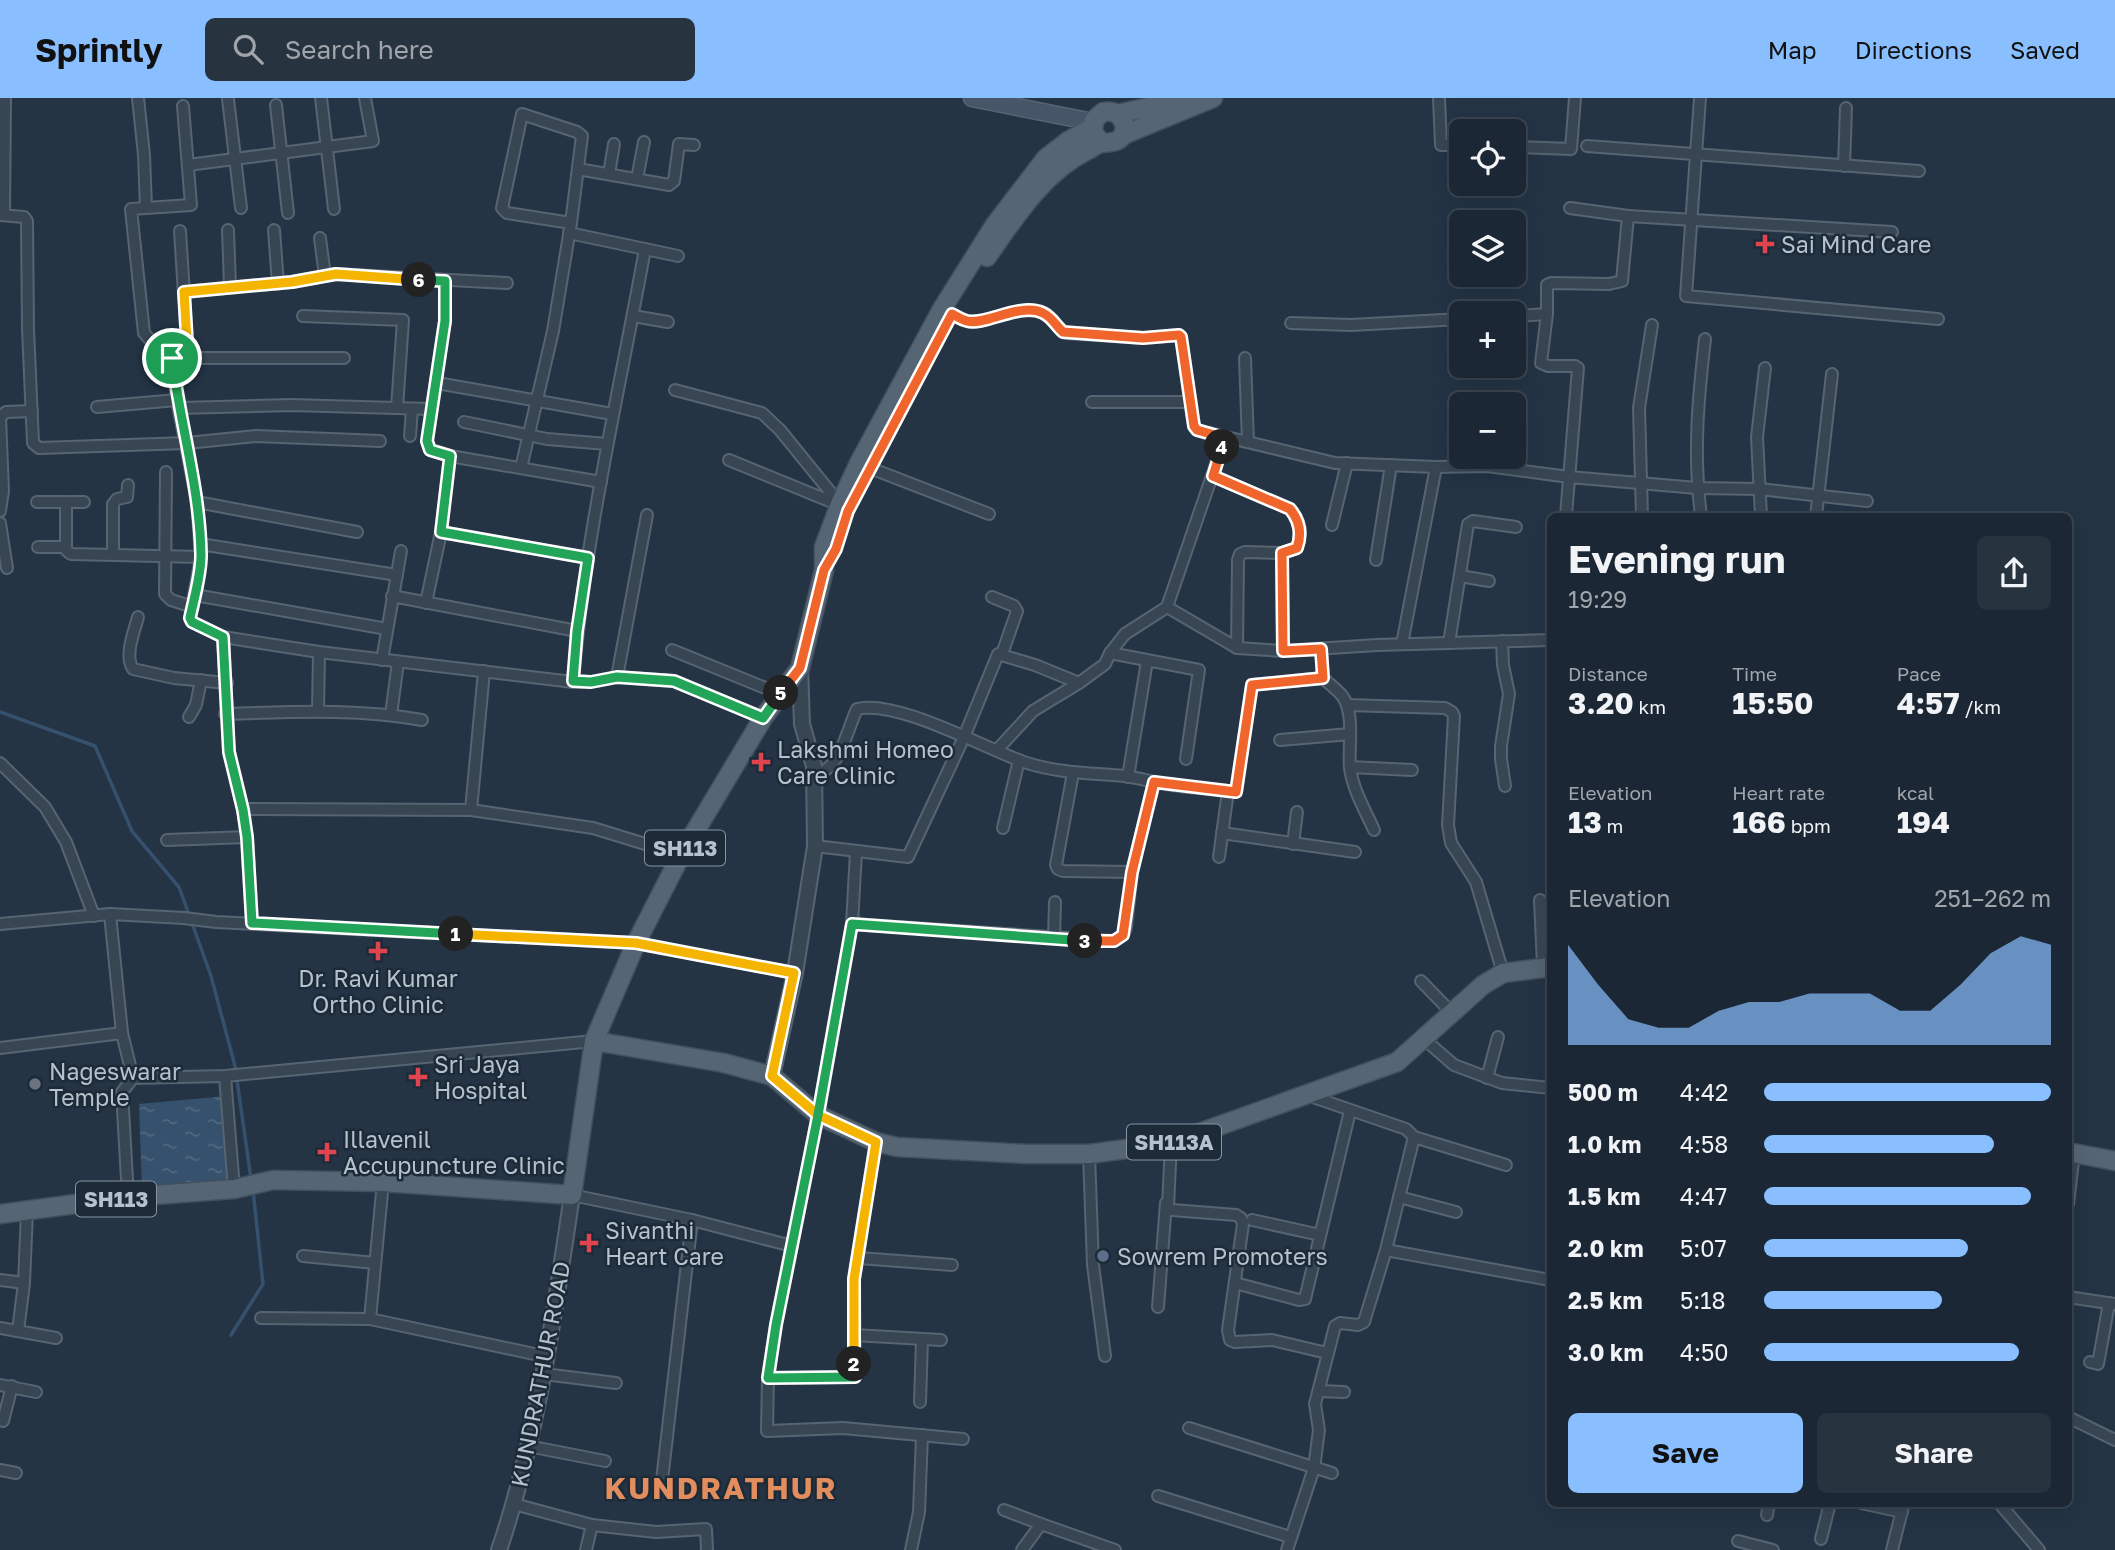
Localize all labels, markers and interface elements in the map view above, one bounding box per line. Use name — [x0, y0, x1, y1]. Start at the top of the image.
search box — [205, 18, 695, 81]
text: Sprintly — [35, 30, 163, 69]
icon: search — [229, 30, 267, 68]
text: Search here — [285, 34, 434, 65]
text: Map — [1768, 35, 1817, 64]
text: Directions — [1855, 35, 1972, 64]
text: Saved — [2010, 35, 2080, 64]
map controls — [1449, 119, 1526, 469]
button: locate — [1449, 119, 1526, 196]
button: layers — [1449, 210, 1526, 287]
place label: Sai Mind Care — [1781, 230, 1931, 258]
marker: Sai Mind Care — [1755, 234, 1775, 254]
pin: 6 — [402, 262, 436, 298]
text: 6 — [412, 268, 425, 291]
button: + — [1449, 301, 1526, 378]
pin — [142, 328, 202, 388]
icon: arrive — [153, 339, 191, 377]
button: − — [1449, 392, 1526, 469]
pin: 4 — [1204, 430, 1240, 464]
text: 4 — [1216, 435, 1227, 458]
text: Evening run — [1568, 536, 1786, 581]
button: share — [1977, 536, 2051, 610]
text: 19:29 — [1568, 585, 1627, 613]
text: Distance — [1568, 662, 1648, 685]
text: Time — [1732, 662, 1777, 685]
text: Pace — [1897, 662, 1941, 685]
pin: 5 — [764, 676, 798, 710]
text: 5 — [775, 681, 786, 704]
text: 3.20 — [1568, 685, 1634, 721]
text: 15:50 — [1732, 685, 1813, 721]
text: 4:57 — [1897, 685, 1960, 721]
text: km — [1634, 695, 1666, 718]
text: /km — [1960, 695, 2001, 718]
place label: Lakshmi Homeo Care Clinic — [777, 735, 954, 789]
marker: Lakshmi Homeo Care Clinic — [751, 752, 771, 772]
text: Elevation — [1568, 781, 1653, 804]
text: Heart rate — [1732, 781, 1825, 804]
text: kcal — [1897, 781, 1934, 804]
text: 13 — [1568, 804, 1602, 840]
text: 166 — [1732, 804, 1786, 840]
text: 194 — [1897, 804, 1950, 840]
text: m — [1602, 814, 1623, 837]
text: bpm — [1786, 814, 1831, 837]
road number: SH113 — [645, 830, 725, 866]
text: Elevation — [1568, 884, 1670, 912]
text: 251–262 m — [1934, 884, 2051, 912]
pin: 1 — [438, 916, 474, 952]
text: 1 — [451, 922, 460, 945]
pin: 3 — [1068, 924, 1102, 958]
text: 3 — [1079, 929, 1090, 952]
marker: Dr. Ravi Kumar Ortho Clinic — [368, 941, 388, 961]
place label: Dr. Ravi Kumar Ortho Clinic — [298, 964, 458, 1018]
place label: Sri Jaya Hospital — [434, 1050, 527, 1104]
place label: Nageswarar Temple — [49, 1057, 181, 1111]
marker: Sri Jaya Hospital — [408, 1067, 428, 1087]
marker: Nageswarar Temple — [27, 1076, 43, 1092]
text: 500 m — [1568, 1078, 1638, 1106]
text: 4:42 — [1680, 1078, 1728, 1106]
road number: SH113A — [1127, 1124, 1221, 1160]
place label: Illavenil Accupuncture Clinic — [343, 1125, 565, 1179]
text: 1.0 km — [1568, 1130, 1641, 1158]
text: 4:58 — [1680, 1130, 1728, 1158]
marker: Illavenil Accupuncture Clinic — [317, 1142, 337, 1162]
road number: SH113 — [76, 1182, 156, 1216]
text: 1.5 km — [1568, 1182, 1640, 1210]
text: 4:47 — [1680, 1182, 1727, 1210]
place label: Sivanthi Heart Care — [605, 1216, 724, 1270]
marker: Sivanthi Heart Care — [579, 1233, 599, 1253]
text: 2.0 km — [1568, 1234, 1644, 1262]
text: 5:07 — [1680, 1234, 1727, 1262]
place label: Sowrem Promoters — [1117, 1242, 1328, 1270]
marker: Sowrem Promoters — [1095, 1248, 1111, 1264]
street label: KUNDRATHUR ROAD — [504, 1259, 576, 1489]
text: 2.5 km — [1568, 1286, 1643, 1314]
text: 5:18 — [1680, 1286, 1725, 1314]
text: 3.0 km — [1568, 1338, 1644, 1366]
text: 4:50 — [1680, 1338, 1729, 1366]
pin: 2 — [836, 1346, 872, 1382]
text: 2 — [848, 1352, 859, 1375]
button: Save — [1568, 1413, 1803, 1493]
button: Share — [1817, 1413, 2051, 1493]
district label: KUNDRATHUR — [604, 1470, 838, 1506]

